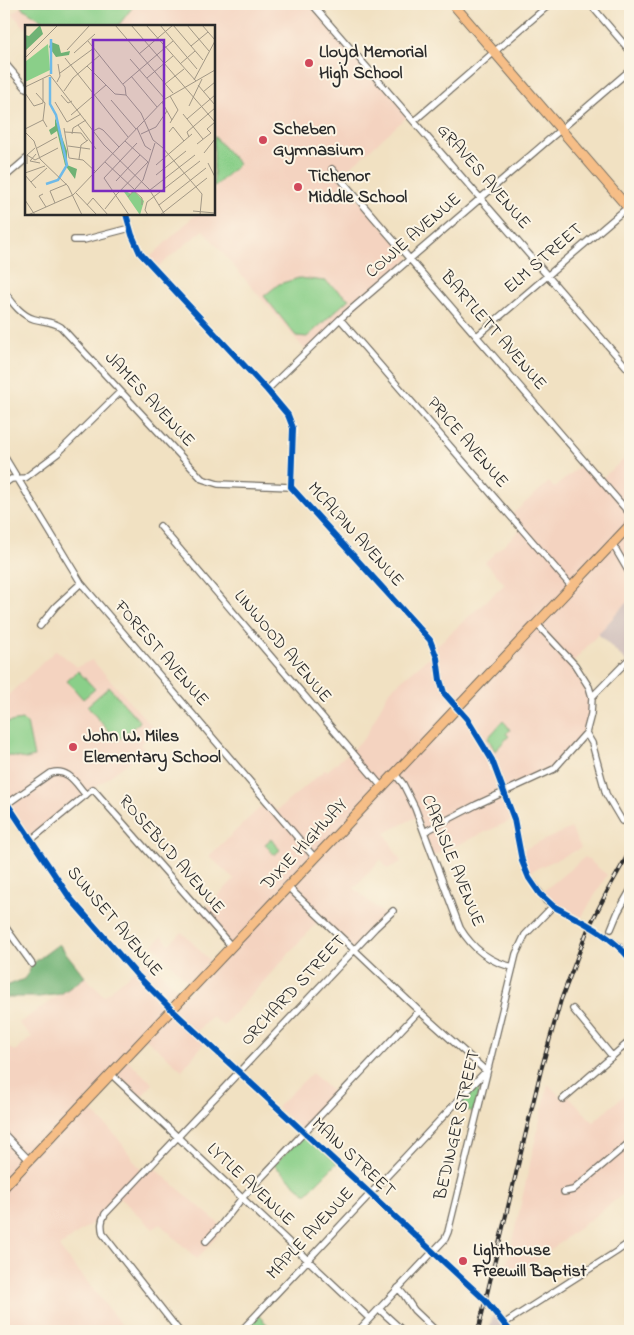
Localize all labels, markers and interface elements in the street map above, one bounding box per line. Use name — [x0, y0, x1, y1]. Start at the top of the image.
inset map — [25, 25, 215, 215]
place label: Lloyd Memorial High School — [319, 40, 427, 88]
marker: Lloyd Memorial High School — [303, 57, 315, 69]
place label: Scheben Gymnasium — [273, 117, 363, 165]
street label: GRAVES AVENUE — [430, 118, 536, 236]
marker: Scheben Gymnasium — [257, 134, 269, 146]
place label: Tichenor Middle School — [308, 164, 407, 211]
marker: Tichenor Middle School — [292, 181, 304, 193]
street label: COWIE AVENUE — [360, 187, 468, 285]
street label: ELM STREET — [499, 217, 589, 301]
street label: BARTLETT AVENUE — [433, 265, 552, 397]
street label: JAMES AVENUE — [98, 346, 200, 454]
street label: PRICE AVENUE — [420, 392, 514, 495]
street label: MCALPIN AVENUE — [301, 477, 409, 593]
street label: LINWOOD AVENUE — [227, 585, 337, 709]
street label: FOREST AVENUE — [107, 594, 215, 713]
place label: John W. Miles Elementary School — [83, 724, 221, 772]
marker: John W. Miles Elementary School — [67, 741, 79, 753]
street label: ROSEBUD AVENUE — [112, 790, 230, 920]
street label: CARLISLE AVENUE — [414, 791, 490, 931]
street label: DIXIE HIGHWAY — [255, 793, 355, 897]
street label: SUNSET AVENUE — [60, 861, 168, 983]
street label: ORCHARD STREET — [235, 929, 353, 1053]
street label: BEDINGER STREET — [428, 1047, 488, 1204]
street label: MAIN STREET — [305, 1112, 401, 1204]
street label: LYTLE AVENUE — [200, 1137, 300, 1233]
street label: MAPLE AVENUE — [261, 1182, 361, 1286]
place label: Lighthouse Freewill Baptist — [472, 1238, 588, 1285]
marker: Lighthouse Freewill Baptist — [457, 1255, 469, 1267]

